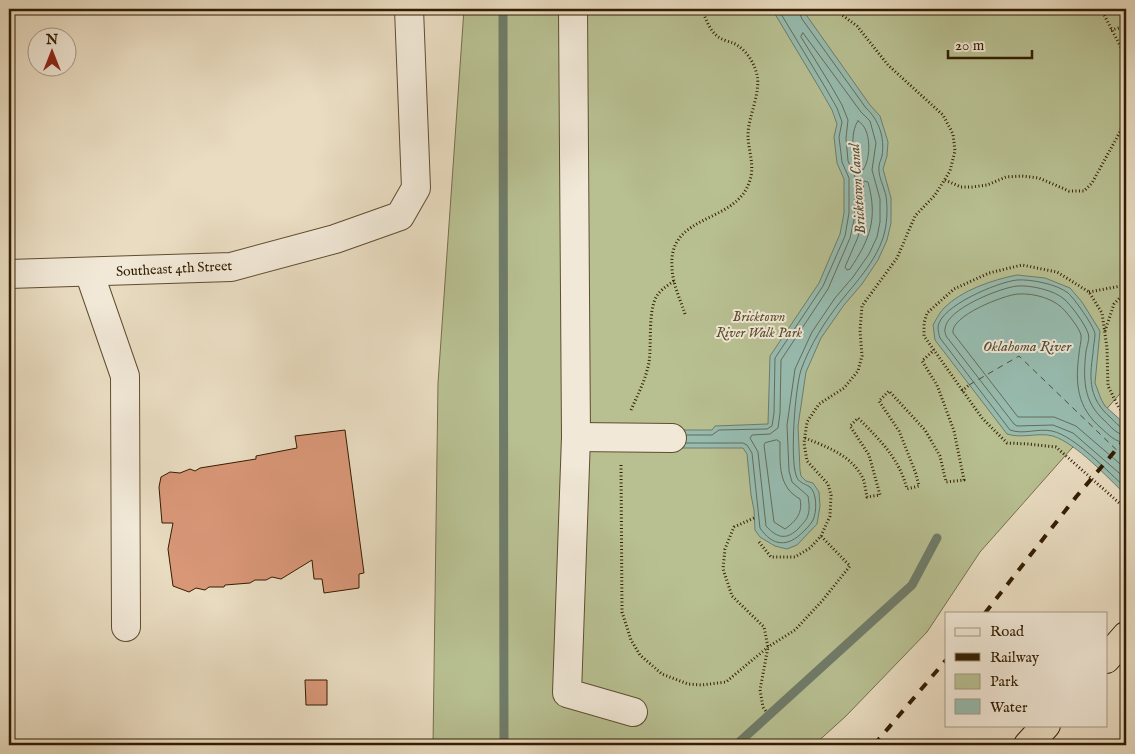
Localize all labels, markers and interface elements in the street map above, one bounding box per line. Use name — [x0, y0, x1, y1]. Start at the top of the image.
north arrow — [28, 28, 78, 78]
scale bar — [948, 28, 1031, 60]
text: N — [45, 31, 58, 49]
text: 20 m — [955, 36, 985, 55]
water label: Bricktown Canal — [845, 141, 870, 235]
street label: Southeast 4th Street — [115, 257, 233, 281]
park label: Bricktown River Walk Park — [716, 308, 802, 342]
water label: Oklahoma River — [983, 337, 1072, 356]
legend — [945, 612, 1108, 726]
text: Road — [990, 622, 1025, 641]
text: Railway — [990, 648, 1040, 667]
text: Park — [990, 672, 1020, 691]
text: Water — [990, 698, 1028, 717]

